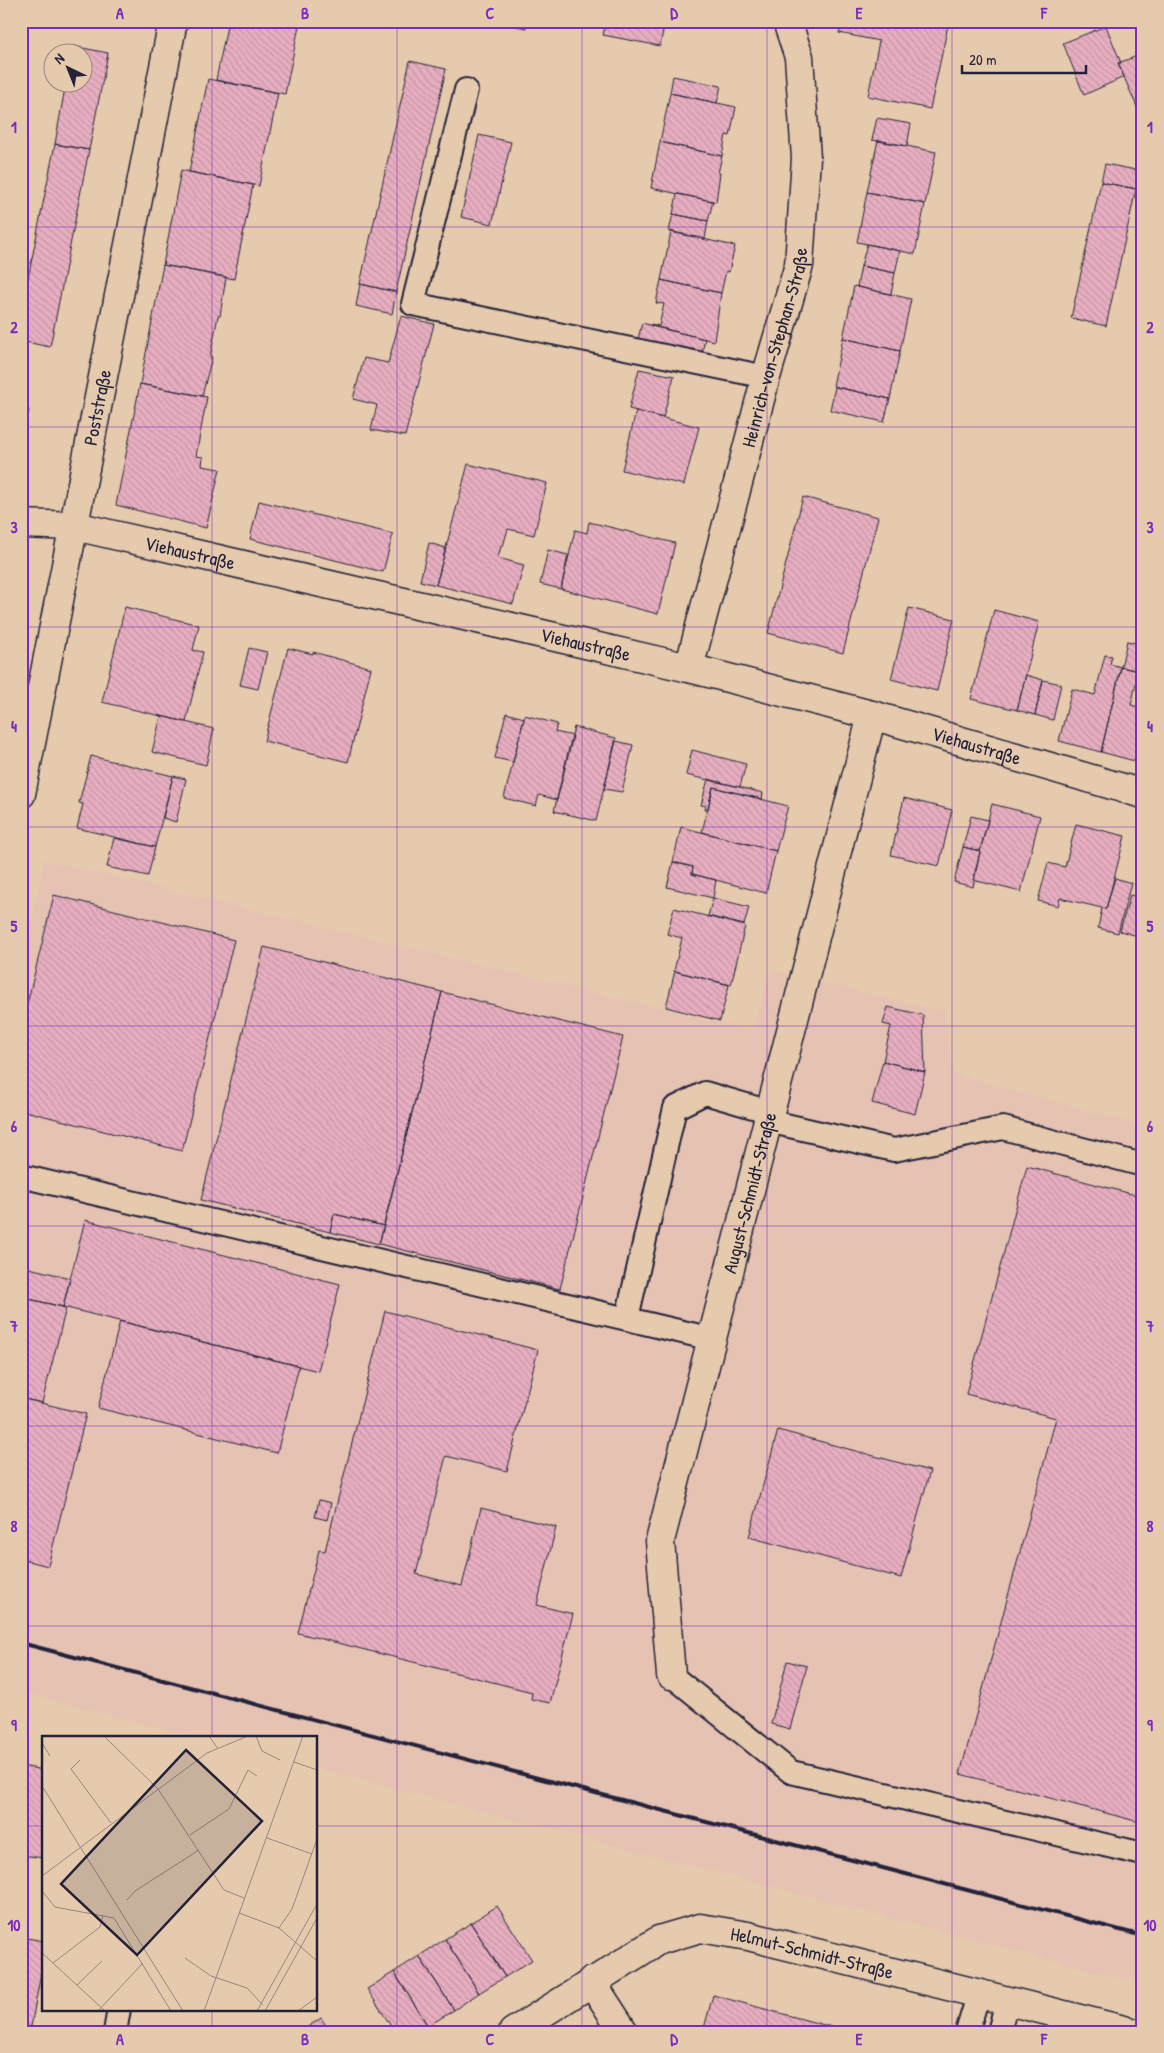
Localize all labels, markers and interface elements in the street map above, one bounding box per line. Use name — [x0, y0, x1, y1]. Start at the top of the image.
text: A — [116, 2, 124, 24]
text: B — [301, 2, 309, 24]
text: C — [486, 2, 495, 24]
text: D — [670, 2, 678, 24]
text: E — [855, 2, 863, 24]
text: F — [1040, 2, 1048, 24]
north arrow — [42, 42, 92, 92]
scale bar — [962, 42, 1085, 74]
text: N — [50, 48, 68, 68]
text: 20 m — [969, 49, 996, 70]
text: 1 — [11, 116, 17, 138]
text: 1 — [1147, 116, 1153, 138]
street label: Heinrich-von-Stephan-Straße — [735, 247, 813, 450]
text: 2 — [10, 316, 18, 338]
text: 2 — [1146, 316, 1154, 338]
street label: Poststraße — [77, 367, 117, 448]
text: 3 — [10, 516, 18, 538]
text: 3 — [1146, 516, 1154, 538]
street label: Viehaustraße — [142, 530, 238, 576]
street label: Viehaustraße — [538, 621, 634, 667]
text: 4 — [11, 715, 17, 737]
text: 4 — [1147, 715, 1153, 737]
street label: Viehaustraße — [929, 720, 1025, 771]
text: 5 — [11, 915, 18, 937]
text: 5 — [1147, 915, 1154, 937]
street label: August-Schmidt-Straße — [716, 1109, 783, 1276]
text: 6 — [11, 1115, 18, 1137]
text: 6 — [1147, 1115, 1154, 1137]
text: 7 — [9, 1315, 18, 1337]
text: 7 — [1145, 1315, 1154, 1337]
text: 8 — [11, 1515, 18, 1537]
text: 8 — [1147, 1515, 1154, 1537]
text: 9 — [11, 1714, 17, 1736]
text: 9 — [1147, 1714, 1153, 1736]
inset map — [42, 1736, 318, 2010]
text: 10 — [8, 1914, 20, 1936]
text: 10 — [1144, 1914, 1156, 1936]
street label: Helmut-Schmidt-Straße — [729, 1920, 897, 1985]
text: A — [116, 2028, 124, 2050]
text: B — [301, 2028, 309, 2050]
text: C — [486, 2028, 495, 2050]
text: D — [670, 2028, 678, 2050]
text: E — [855, 2028, 863, 2050]
text: F — [1040, 2028, 1048, 2050]

